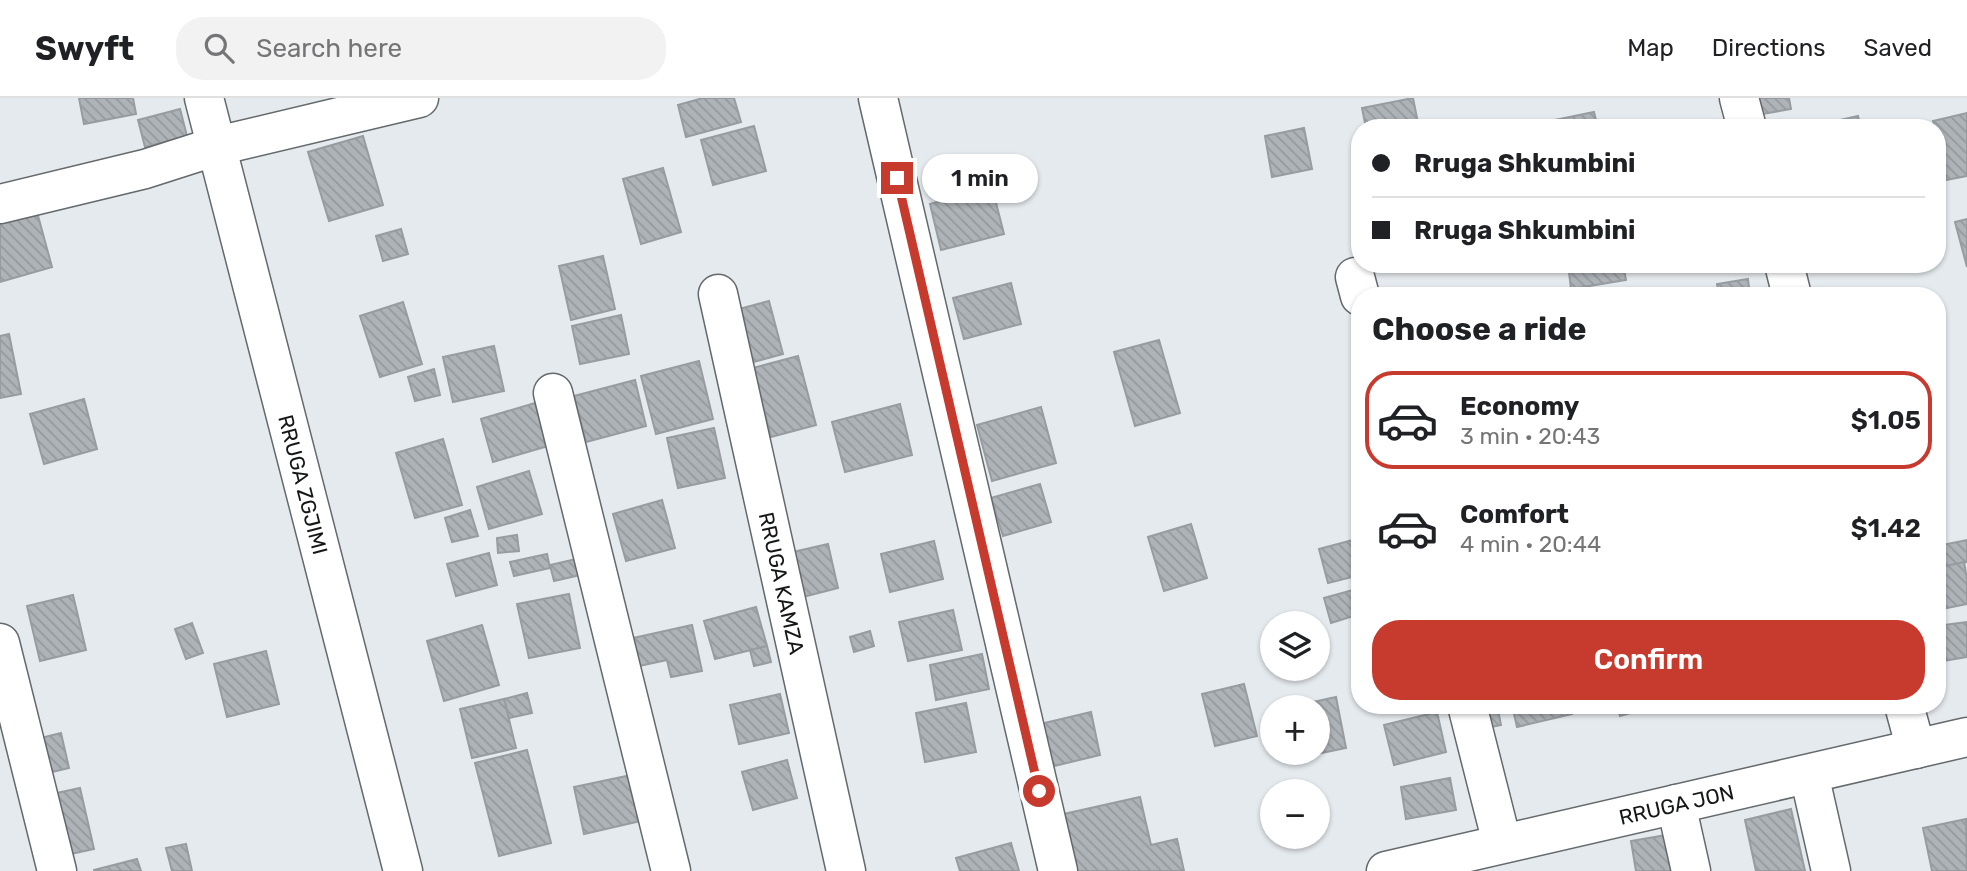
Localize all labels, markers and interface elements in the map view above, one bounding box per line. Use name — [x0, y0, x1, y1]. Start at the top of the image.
search box — [176, 17, 666, 80]
text: Swyft — [35, 29, 134, 68]
icon: search — [200, 29, 238, 67]
text: Search here — [256, 33, 402, 64]
text: Map — [1627, 34, 1674, 62]
text: Directions — [1712, 34, 1825, 62]
text: Saved — [1863, 34, 1932, 62]
text: Rruga Shkumbini — [1414, 148, 1636, 179]
callout: 1 min — [922, 154, 1037, 202]
route end — [881, 162, 913, 194]
text: 1 min — [951, 164, 1009, 192]
text: Rruga Shkumbini — [1414, 215, 1636, 246]
text: Choose a ride — [1372, 310, 1586, 348]
icon: car — [1376, 389, 1439, 452]
text: Economy — [1460, 391, 1579, 422]
text: $1.05 — [1851, 405, 1921, 436]
street label: RRUGA ZGJIMI — [274, 412, 333, 557]
text: 3 min · 20:43 — [1460, 422, 1600, 450]
icon: car — [1376, 497, 1439, 560]
text: Comfort — [1460, 499, 1569, 530]
street label: RRUGA KAMZA — [754, 509, 810, 656]
text: $1.42 — [1851, 513, 1921, 544]
text: 4 min · 20:44 — [1460, 530, 1601, 558]
map controls — [1260, 611, 1330, 849]
button: layers — [1260, 611, 1330, 681]
button: Confirm — [1372, 620, 1925, 700]
button: + — [1260, 695, 1330, 765]
route start — [1023, 775, 1055, 807]
button: − — [1260, 779, 1330, 849]
street label: RRUGA JON — [1617, 779, 1736, 829]

